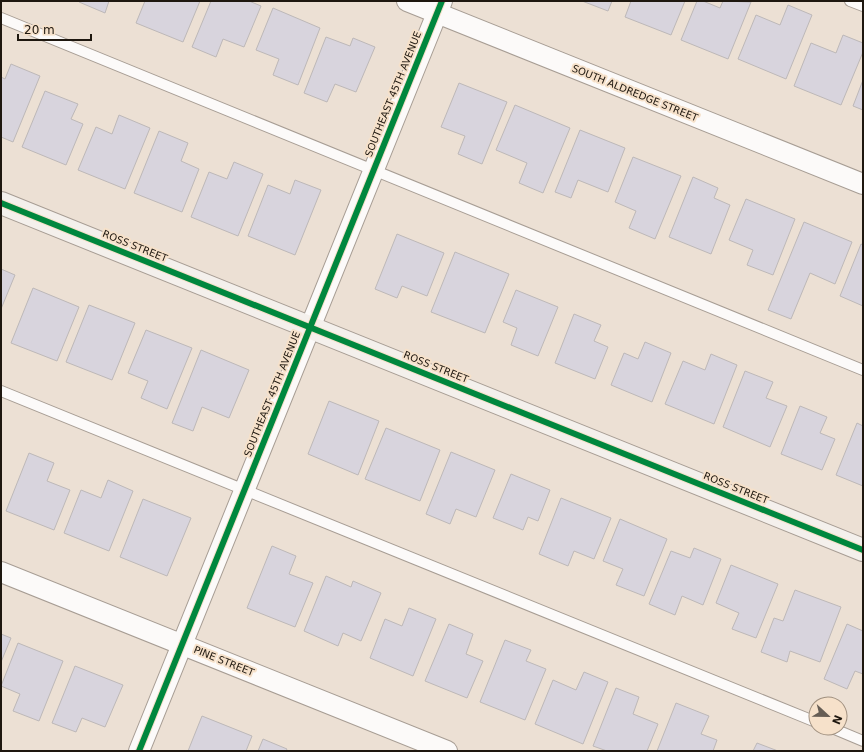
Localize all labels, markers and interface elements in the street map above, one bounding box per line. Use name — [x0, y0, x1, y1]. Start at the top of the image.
scale bar — [18, 16, 91, 42]
text: 20 m — [24, 23, 55, 37]
street label: SOUTHEAST 45TH AVENUE — [363, 30, 423, 158]
street label: SOUTH ALDREDGE STREET — [570, 63, 700, 124]
street label: ROSS STREET — [101, 228, 170, 264]
street label: SOUTHEAST 45TH AVENUE — [242, 330, 302, 458]
street label: ROSS STREET — [402, 349, 471, 385]
street label: ROSS STREET — [702, 470, 771, 506]
street label: PINE STREET — [192, 644, 257, 678]
north arrow — [808, 696, 848, 736]
text: N — [829, 713, 845, 726]

